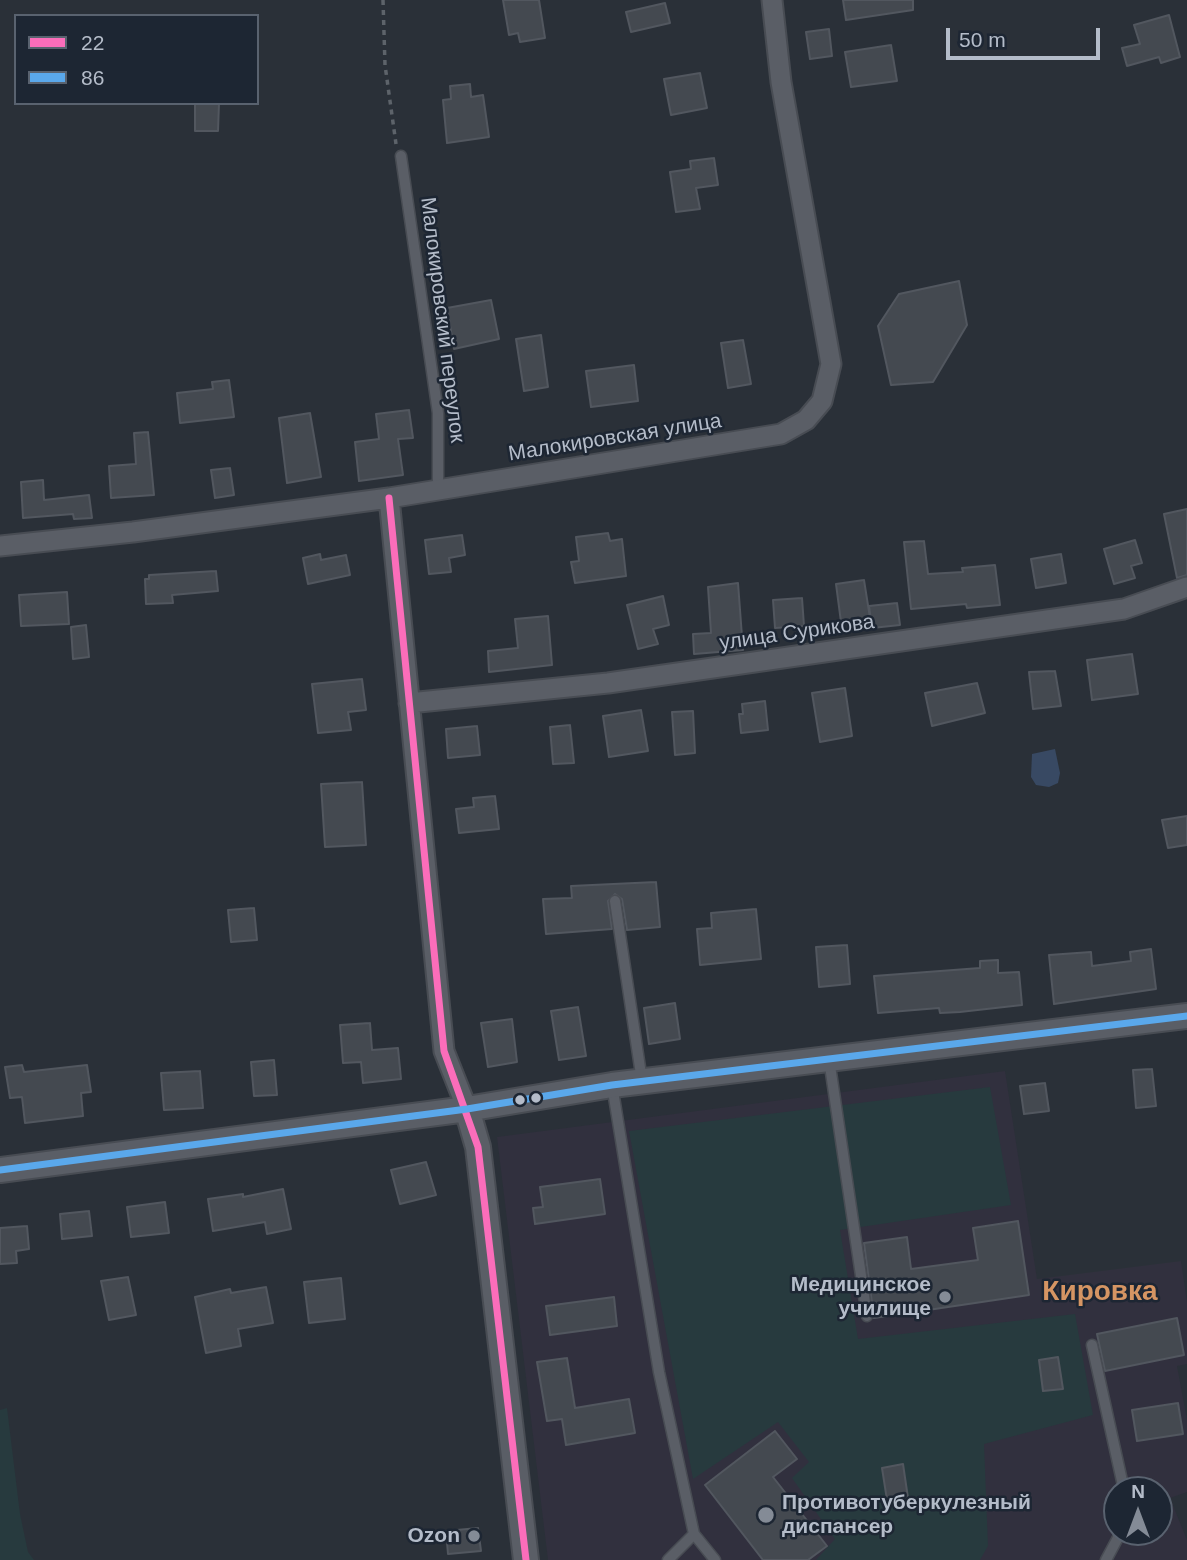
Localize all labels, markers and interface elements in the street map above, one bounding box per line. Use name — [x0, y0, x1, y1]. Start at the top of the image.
legend — [14, 14, 259, 105]
scale bar — [949, 14, 1103, 58]
text: 50 m — [959, 28, 1006, 51]
text: 22 — [81, 31, 104, 54]
text: 86 — [81, 66, 104, 89]
street label: Малокировский переулок — [414, 196, 470, 444]
street label: Малокировская улица — [507, 409, 723, 467]
street label: улица Сурикова — [718, 610, 876, 656]
unlabelled marker — [529, 1091, 543, 1105]
unlabelled marker — [513, 1093, 527, 1107]
place label: Медицинское училище — [791, 1272, 931, 1322]
district label: Кировка — [1042, 1275, 1158, 1309]
marker: Медицинское училище — [937, 1289, 953, 1305]
north arrow — [1103, 1476, 1173, 1546]
text: N — [1131, 1481, 1145, 1502]
place label: Противотуберкулезный диспансер — [782, 1490, 1031, 1540]
marker: Противотуберкулезный диспансер — [756, 1505, 776, 1525]
place label: Ozon — [408, 1523, 460, 1549]
marker: Ozon — [466, 1528, 482, 1544]

